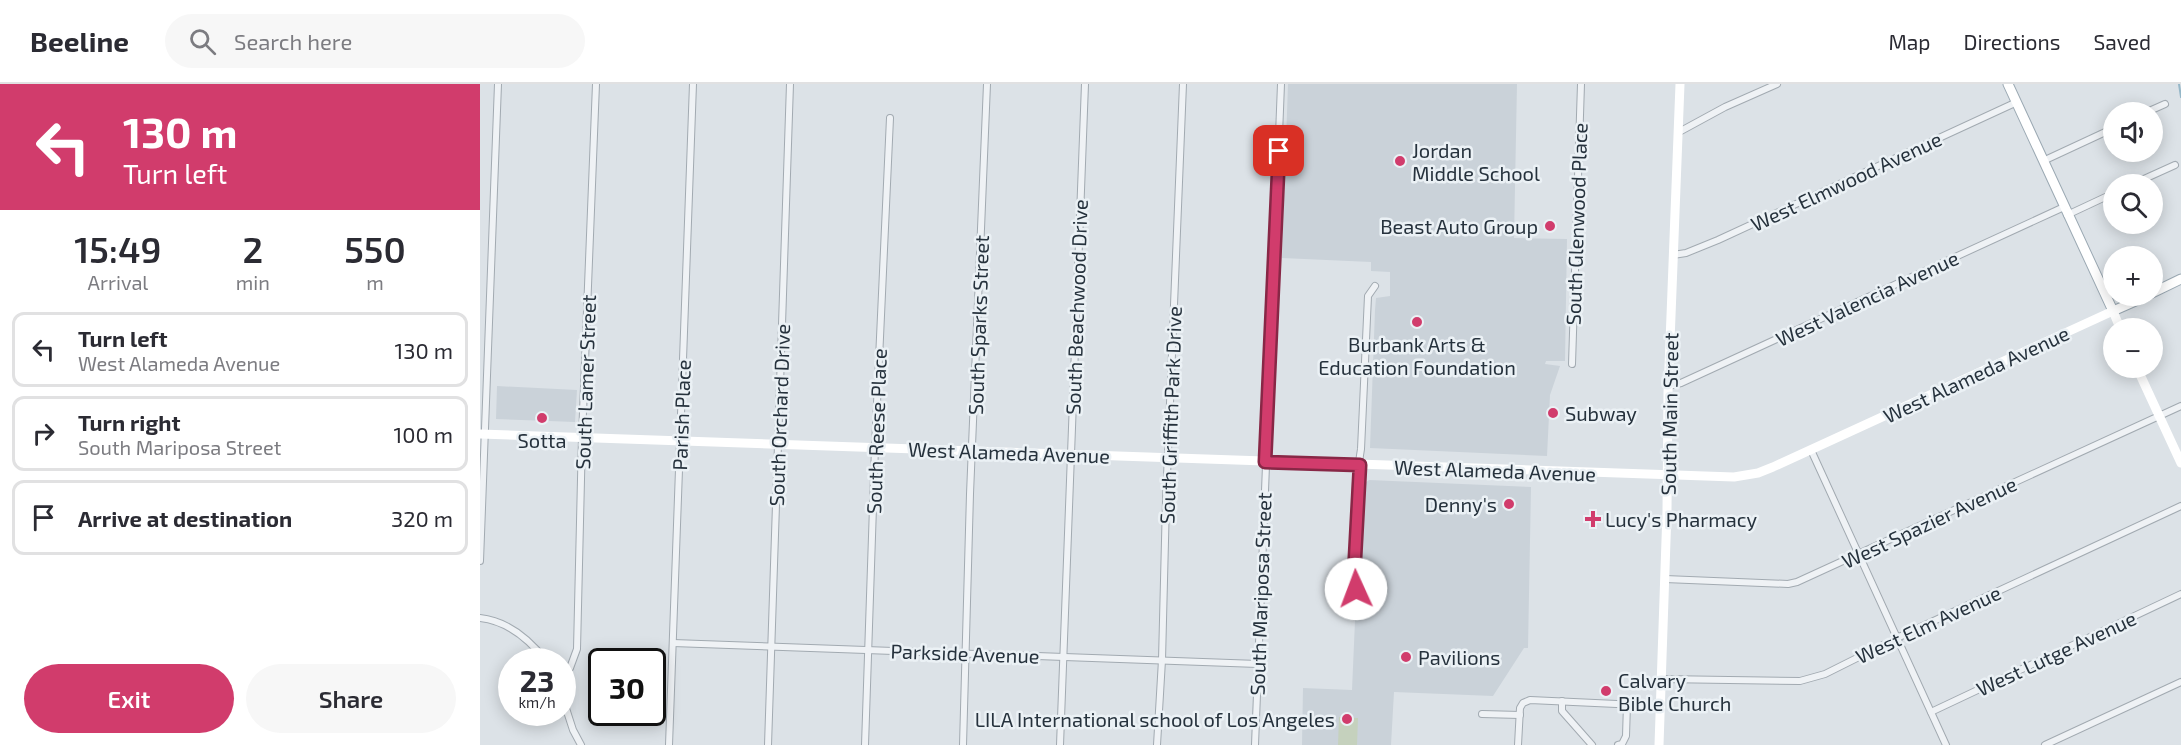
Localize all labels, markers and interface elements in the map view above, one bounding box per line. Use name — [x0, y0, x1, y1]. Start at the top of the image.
search box — [165, 14, 585, 68]
text: Beeline — [30, 24, 129, 58]
icon: search — [186, 25, 219, 58]
text: Search here — [234, 28, 352, 54]
text: Map — [1888, 29, 1931, 54]
text: Directions — [1964, 29, 2060, 54]
text: Saved — [2093, 29, 2151, 54]
map controls — [2103, 102, 2163, 378]
button: sound — [2103, 102, 2163, 162]
text: 130 m — [123, 106, 238, 156]
icon: left — [24, 108, 102, 186]
street label: South Glenwood Place — [1560, 122, 1592, 326]
pin — [1253, 125, 1304, 176]
street label: West Elmwood Avenue — [1747, 126, 1945, 236]
icon: arrive — [1262, 134, 1295, 167]
place label: Jordan Middle School — [1412, 138, 1540, 185]
marker: Jordan Middle School — [1393, 154, 1407, 168]
text: Turn left — [123, 157, 227, 189]
button: search — [2103, 174, 2163, 234]
street label: South Beachwood Drive — [1060, 199, 1092, 415]
place label: Beast Auto Group — [1380, 214, 1538, 238]
marker: Beast Auto Group — [1543, 219, 1557, 233]
text: 15:49 — [74, 227, 161, 270]
text: 2 — [242, 227, 263, 270]
text: 550 — [344, 227, 406, 270]
street label: South Sparks Street — [963, 234, 993, 415]
street label: West Valencia Avenue — [1772, 245, 1962, 351]
button: + — [2103, 246, 2163, 306]
text: Arrival — [87, 270, 148, 294]
text: min — [236, 270, 270, 294]
text: m — [366, 270, 384, 294]
street label: South Lamer Street — [570, 294, 600, 470]
street label: South Griffith Park Drive — [1154, 306, 1186, 524]
marker: Burbank Arts & Education Foundation — [1410, 315, 1424, 329]
button: − — [2103, 318, 2163, 378]
street label: West Alameda Avenue — [1879, 320, 2073, 428]
street label: South Orchard Drive — [764, 323, 794, 507]
text: Turn left — [78, 325, 167, 351]
place label: Burbank Arts & Education Foundation — [1318, 332, 1516, 379]
street label: South Main Street — [1656, 332, 1682, 496]
icon: left — [27, 333, 60, 366]
text: 130 m — [395, 337, 453, 363]
street label: South Reese Place — [861, 348, 891, 514]
text: West Alameda Avenue — [78, 351, 280, 375]
street label: Parish Place — [667, 359, 695, 471]
place label: Subway — [1565, 401, 1637, 425]
marker: Subway — [1546, 406, 1560, 420]
text: Turn right — [78, 409, 180, 435]
marker: Sotta — [535, 411, 549, 425]
icon: right — [27, 417, 60, 450]
text: 100 m — [394, 421, 453, 447]
place label: Sotta — [518, 428, 566, 452]
text: South Mariposa Street — [78, 435, 281, 459]
street label: West Alameda Avenue — [908, 436, 1110, 468]
street label: West Alameda Avenue — [1394, 454, 1596, 486]
street label: West Spazier Avenue — [1838, 471, 2020, 573]
street label: South Mariposa Street — [1244, 492, 1276, 696]
place label: Denny's — [1425, 492, 1497, 516]
marker: Denny's — [1502, 497, 1516, 511]
icon: arrive — [27, 501, 60, 534]
text: Arrive at destination — [78, 505, 292, 531]
text: 320 m — [391, 505, 453, 531]
place label: Lucy's Pharmacy — [1605, 507, 1758, 531]
marker: Lucy's Pharmacy — [1586, 512, 1600, 526]
position arrow — [1324, 557, 1388, 621]
street label: West Elm Avenue — [1852, 580, 2004, 668]
street label: West Lutge Avenue — [1972, 605, 2140, 701]
street label: Parkside Avenue — [890, 638, 1040, 668]
place label: Pavilions — [1418, 645, 1500, 669]
speed limit sign: 30 — [588, 648, 666, 726]
marker: Pavilions — [1399, 650, 1413, 664]
text: 23 — [520, 662, 554, 698]
button: Exit — [24, 664, 234, 733]
button: Share — [246, 664, 456, 733]
place label: Calvary Bible Church — [1618, 668, 1731, 715]
marker: Calvary Bible Church — [1599, 684, 1613, 698]
text: km/h — [518, 693, 556, 711]
place label: LILA International school of Los Angeles — [975, 707, 1335, 731]
marker: LILA International school of Los Angeles — [1340, 712, 1354, 726]

